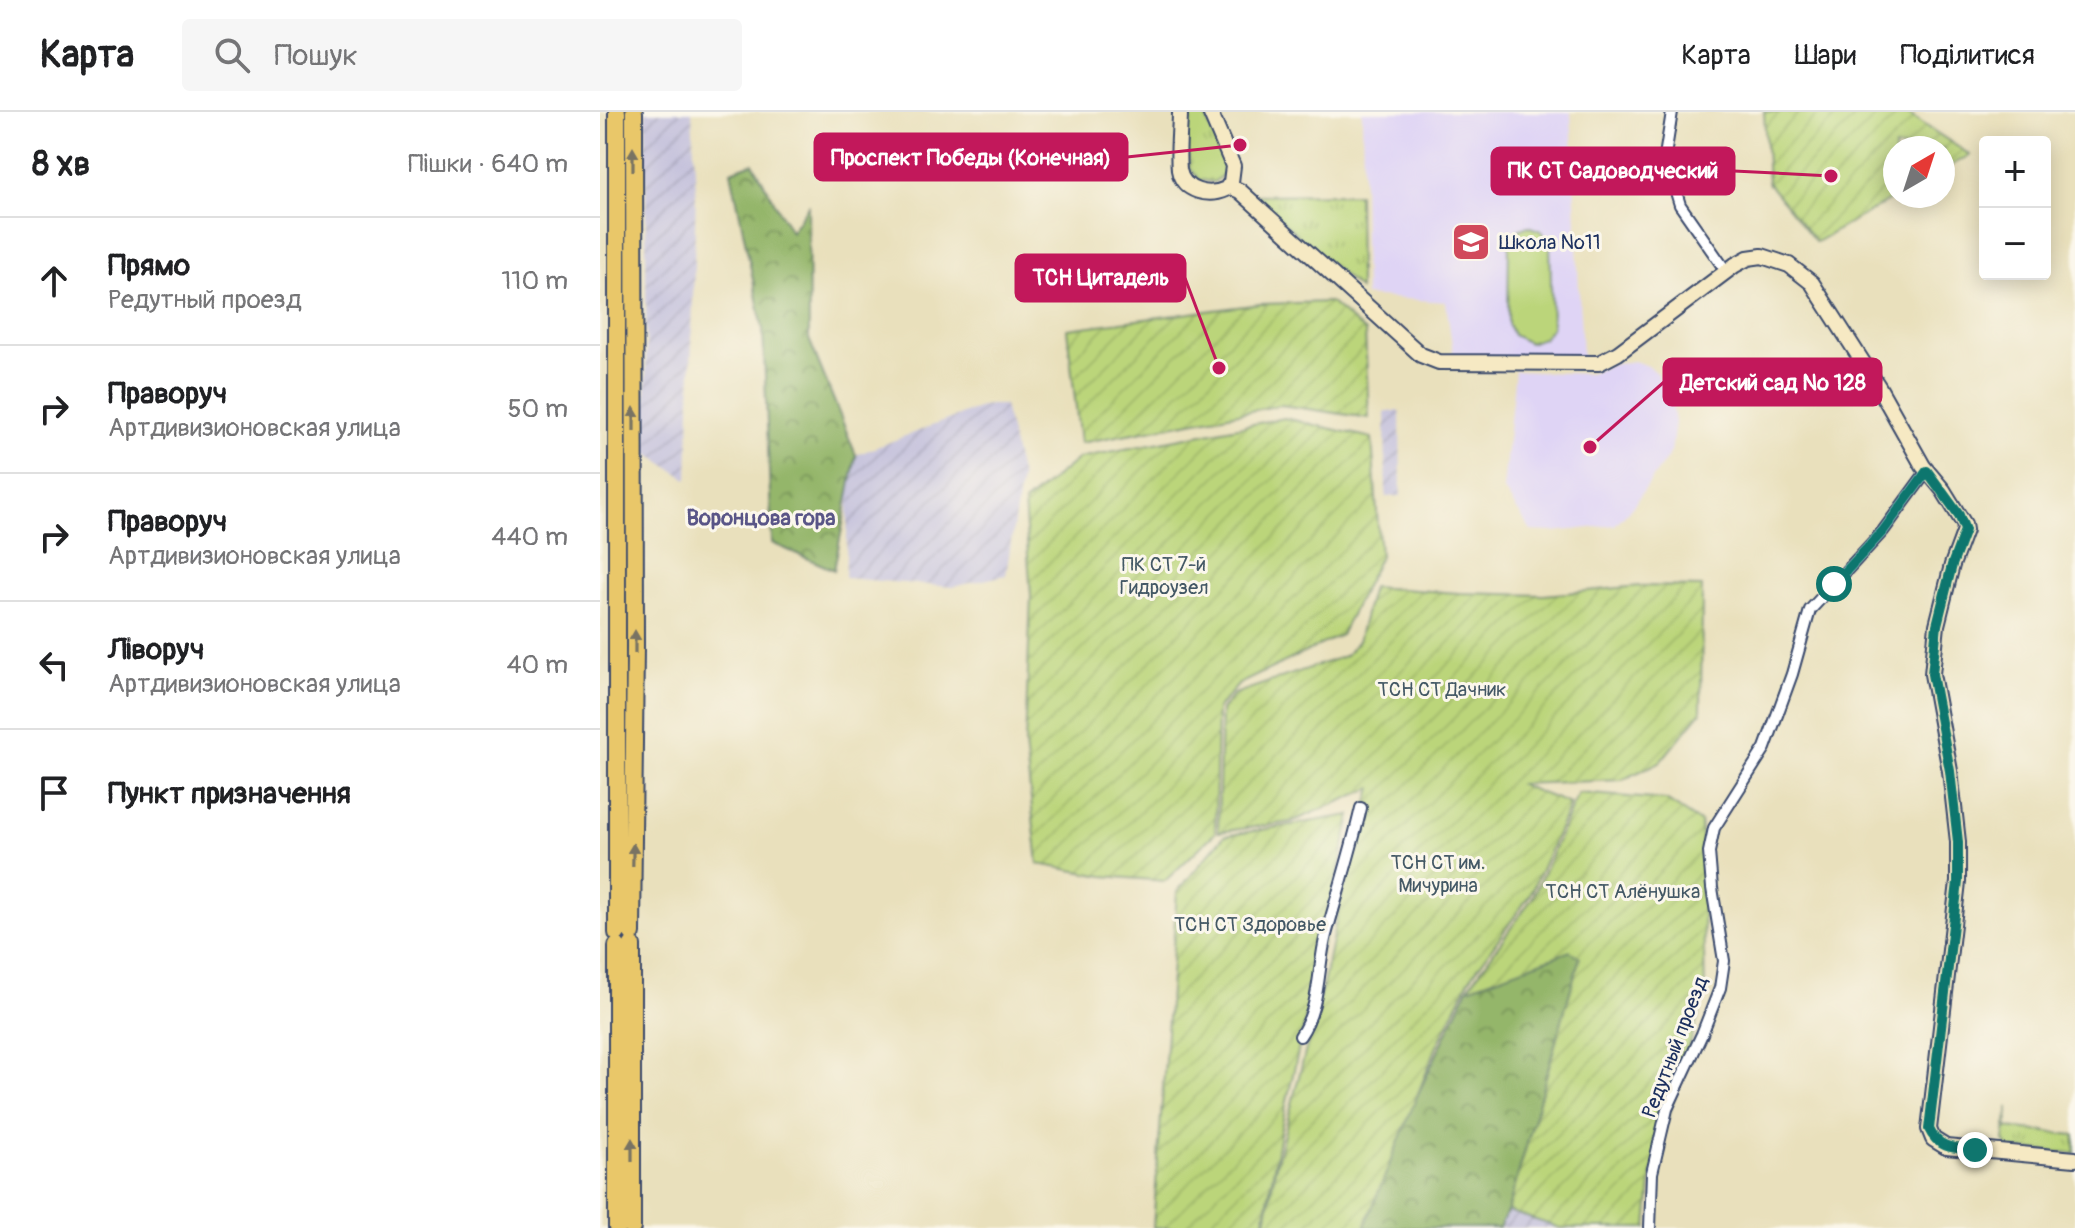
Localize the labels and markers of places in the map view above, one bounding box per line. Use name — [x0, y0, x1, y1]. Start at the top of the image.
callout: Проспект Победы (Конечная) — [815, 134, 1127, 180]
callout: ПК СТ Садоводческий — [1492, 148, 1734, 194]
school or university icon: Школа №11 — [1450, 221, 1492, 263]
place label: Школа №11 — [1499, 230, 1600, 255]
callout: ТСН Цитадель — [1016, 255, 1185, 301]
callout: Детский сад № 128 — [1664, 359, 1881, 405]

